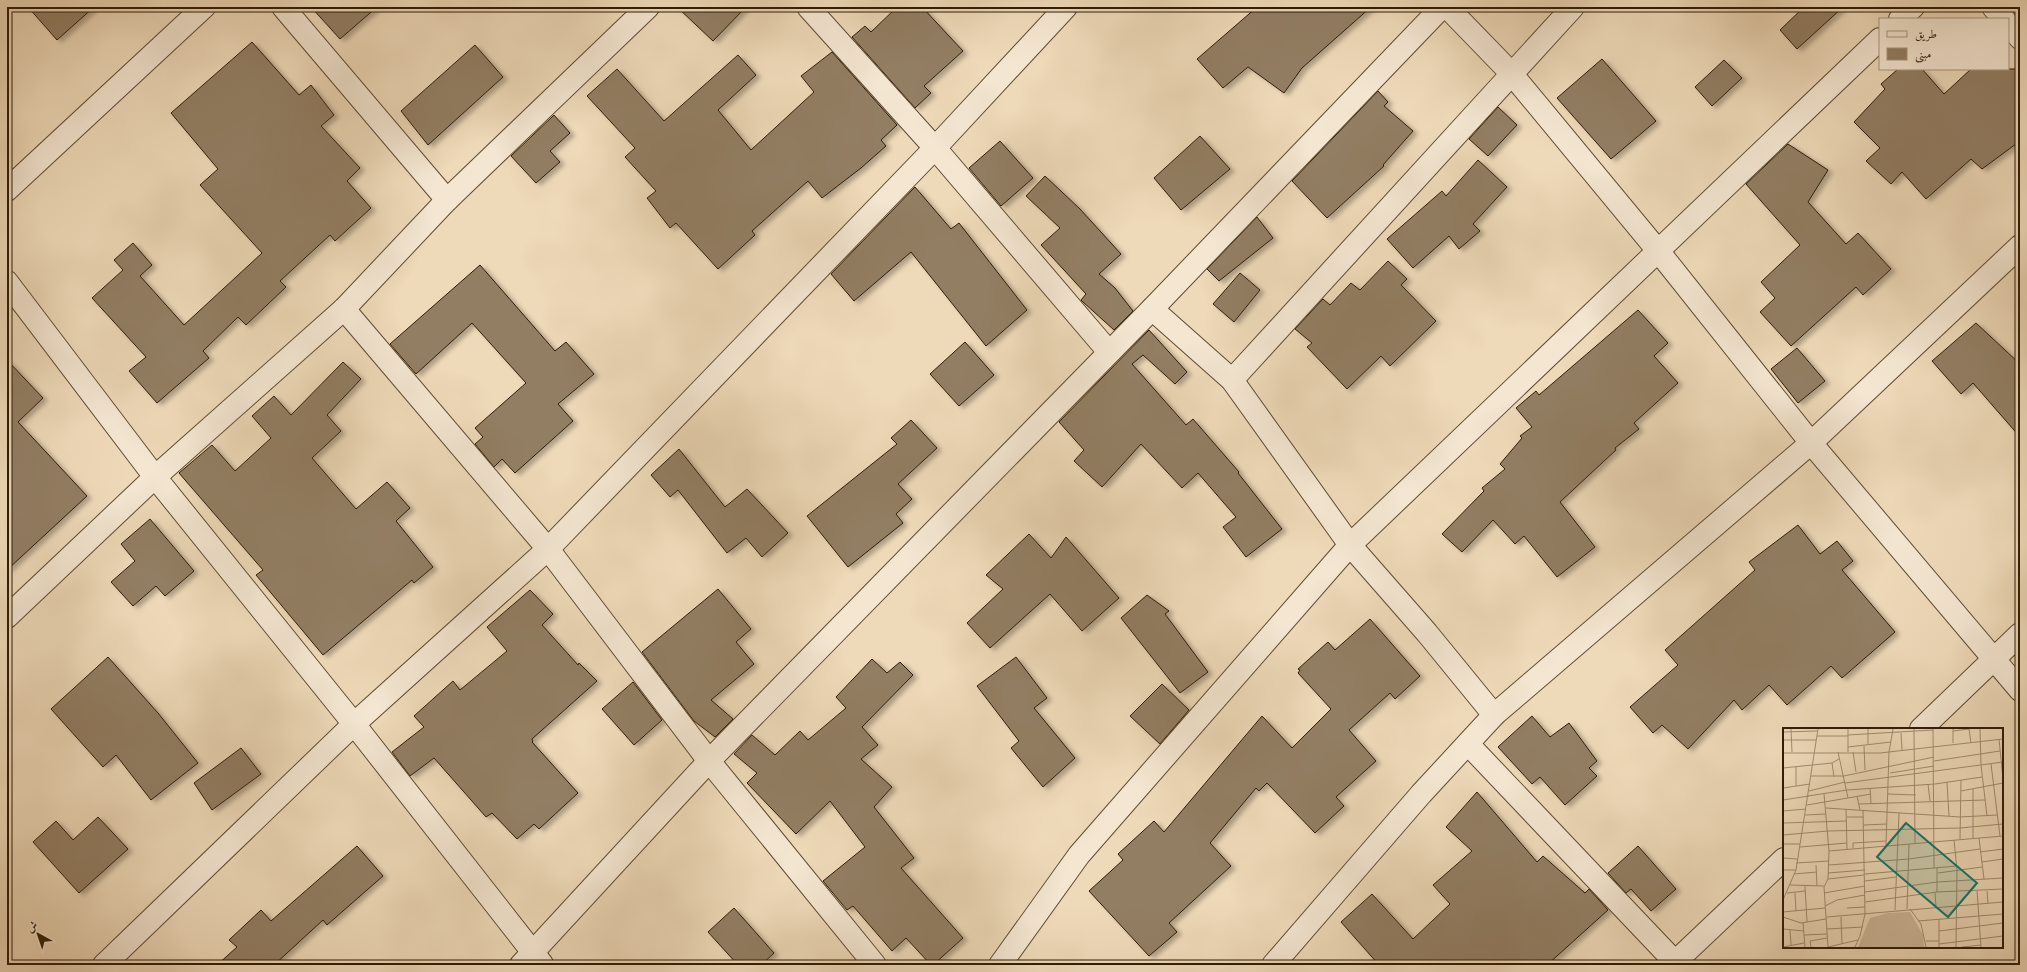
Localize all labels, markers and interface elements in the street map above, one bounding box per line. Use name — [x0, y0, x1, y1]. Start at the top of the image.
legend — [1879, 18, 2009, 70]
text: طريق — [1915, 27, 1937, 42]
text: مبنى — [1915, 47, 1931, 63]
inset map — [1783, 728, 2003, 948]
north arrow — [18, 914, 58, 954]
text: ش — [24, 918, 40, 935]

